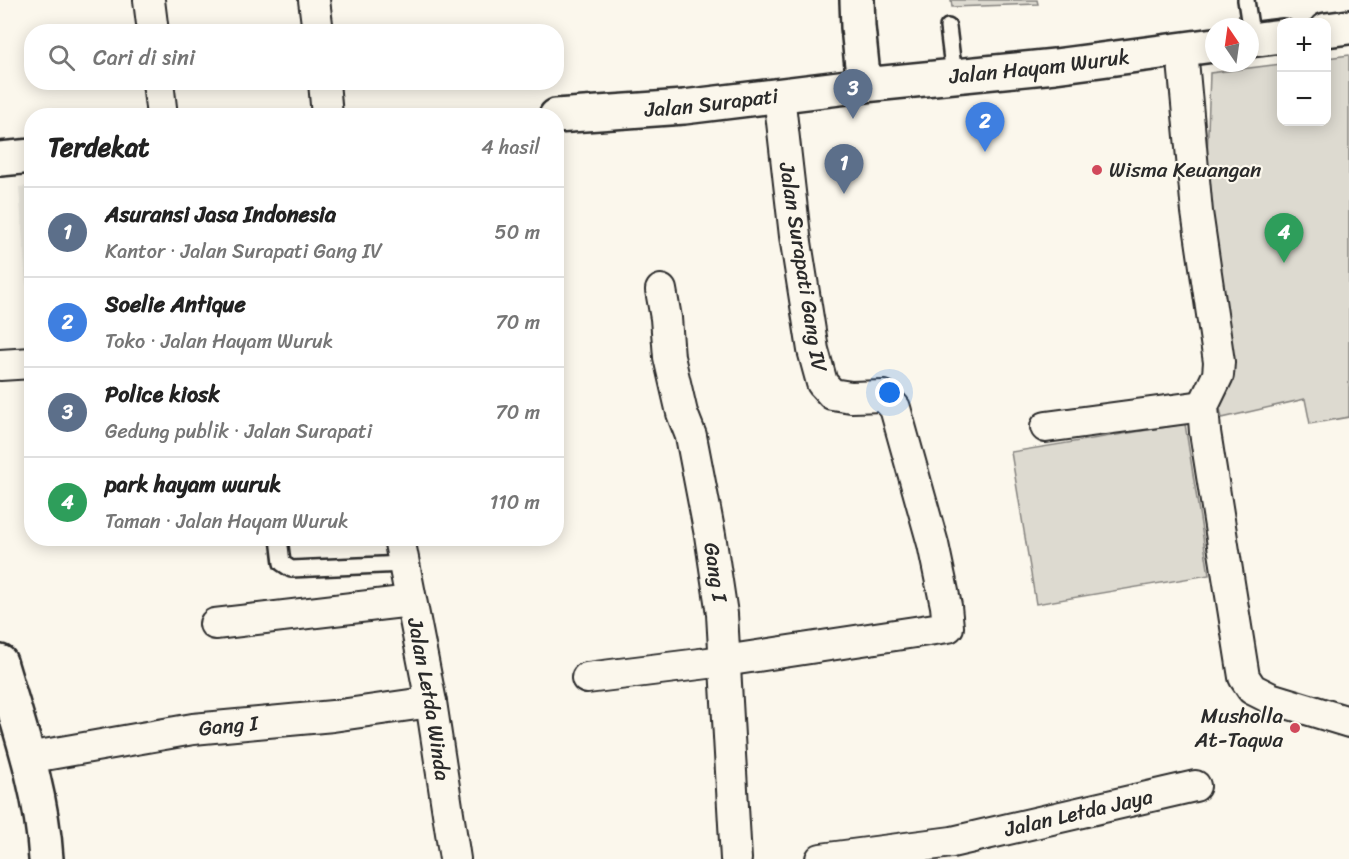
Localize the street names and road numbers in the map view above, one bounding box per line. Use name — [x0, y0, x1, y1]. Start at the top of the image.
street label: Jalan Hayam Wuruk — [946, 37, 1132, 96]
street label: Jalan Surapati — [642, 77, 781, 129]
street label: Jalan Surapati Gang IV — [768, 159, 839, 376]
street label: Gang I — [692, 540, 739, 606]
street label: Jalan Letda Winda — [396, 614, 462, 784]
street label: Gang I — [197, 704, 261, 747]
street label: Jalan Letda Jaya — [1000, 777, 1157, 849]

